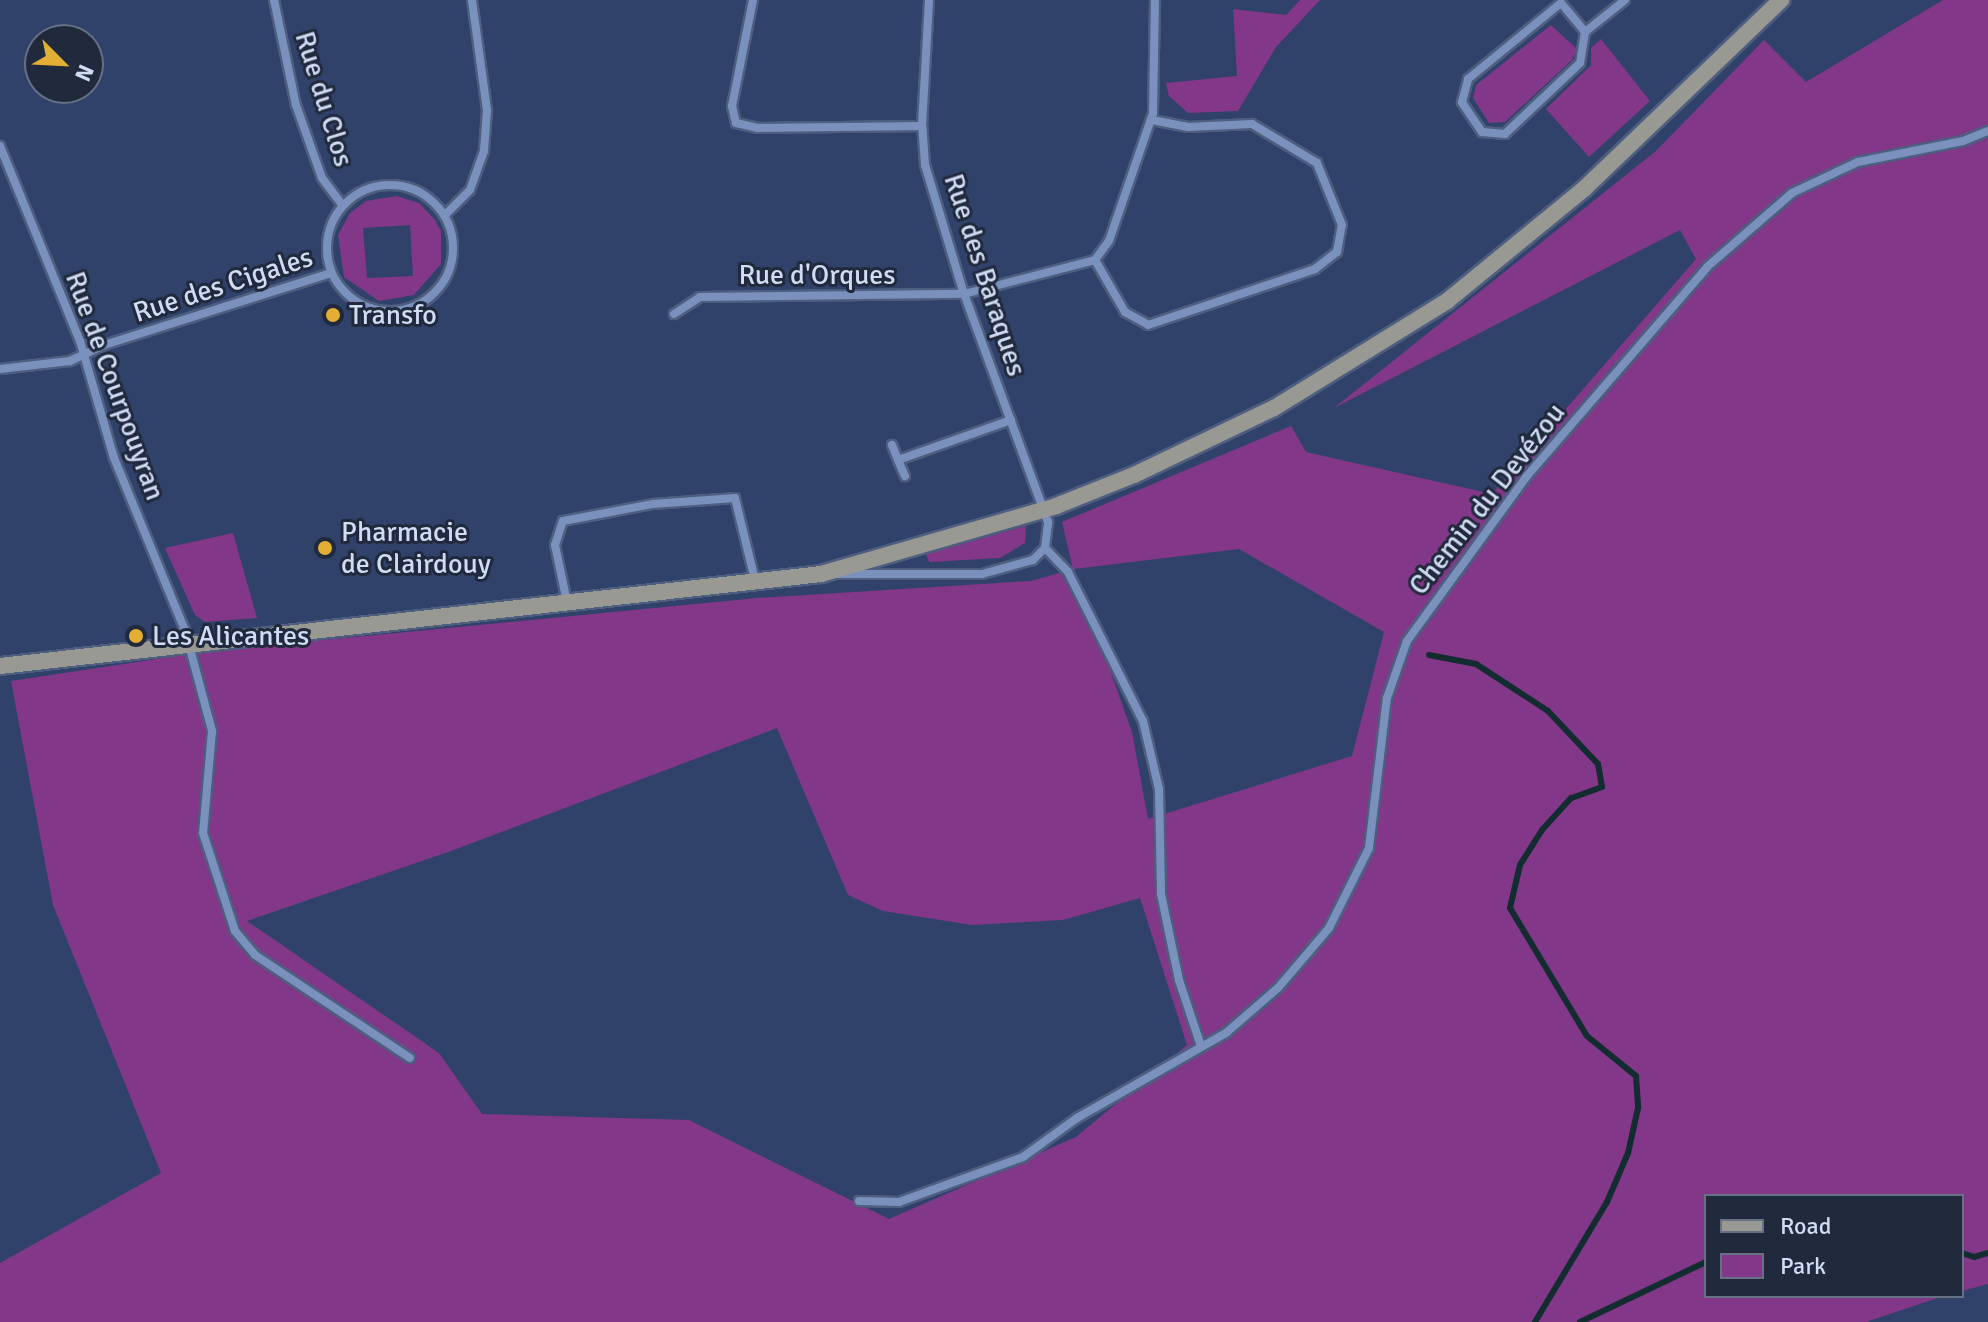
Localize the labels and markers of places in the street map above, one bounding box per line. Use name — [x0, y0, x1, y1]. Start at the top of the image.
place label: Transfo — [349, 298, 437, 332]
marker: Transfo — [324, 306, 342, 324]
place label: Pharmacie de Clairdouy — [341, 515, 491, 581]
marker: Pharmacie de Clairdouy — [316, 539, 334, 557]
place label: Les Alicantes — [152, 619, 309, 653]
marker: Les Alicantes — [127, 627, 145, 645]

